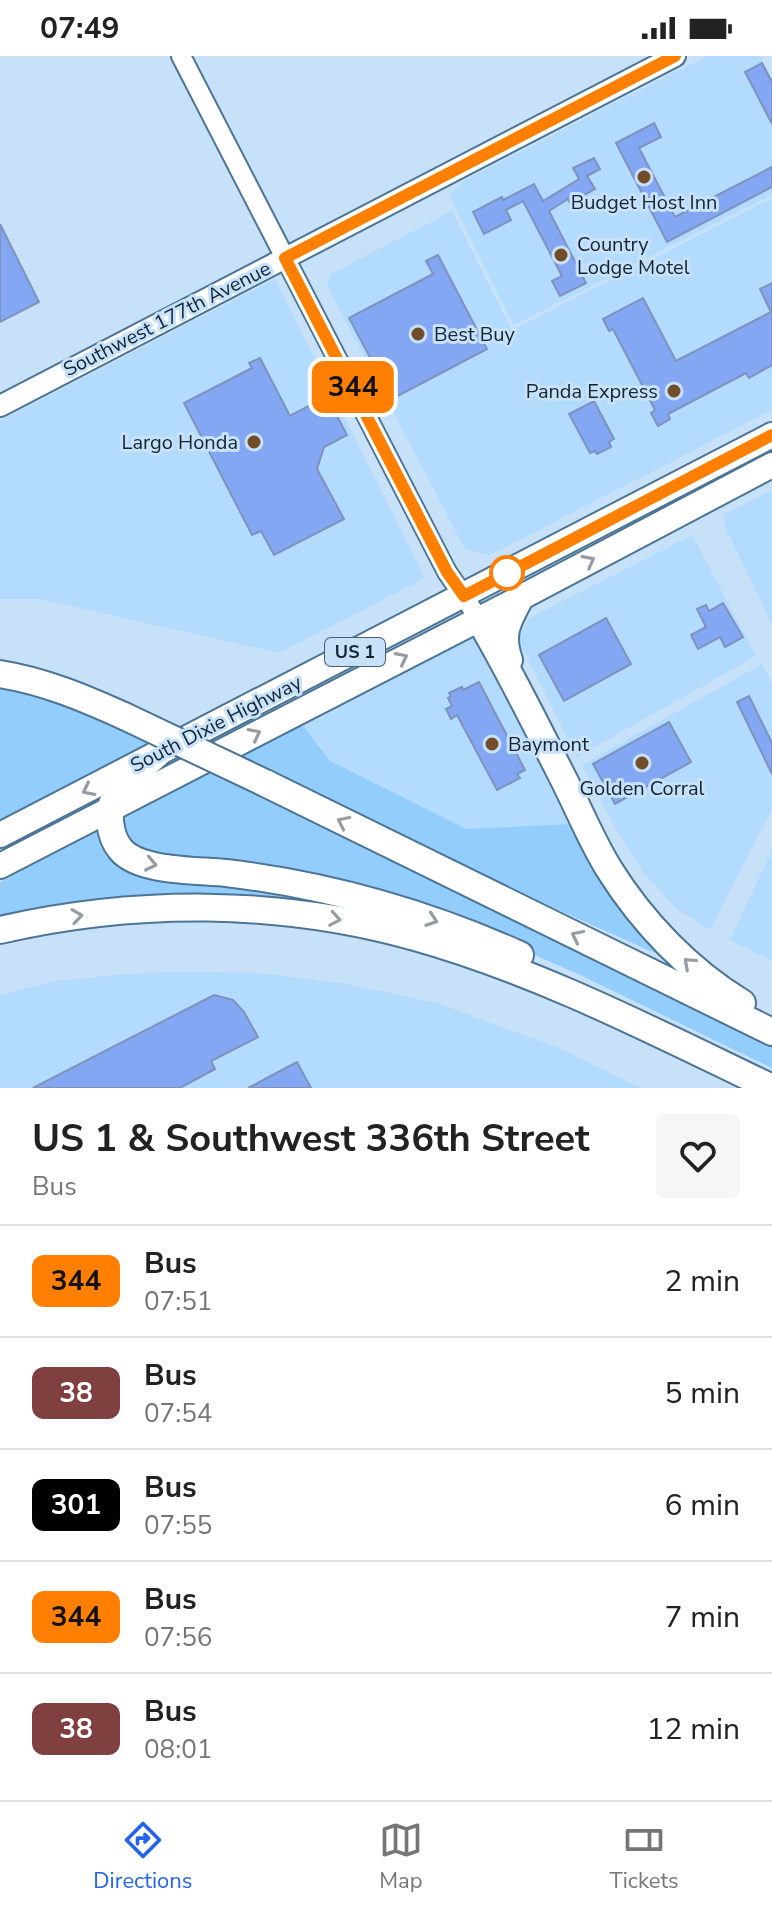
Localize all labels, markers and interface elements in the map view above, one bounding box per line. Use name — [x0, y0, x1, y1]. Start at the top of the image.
text: 07:49 — [40, 8, 119, 49]
marker: Budget Host Inn — [635, 168, 653, 186]
place label: Budget Host Inn — [571, 189, 717, 216]
place label: Country Lodge Motel — [577, 231, 690, 281]
marker: Country Lodge Motel — [552, 246, 570, 264]
street label: Southwest 177th Avenue — [59, 255, 275, 383]
place label: Best Buy — [434, 321, 516, 348]
marker: Best Buy — [409, 325, 427, 343]
line badge: 344 — [307, 361, 399, 413]
text: 344 — [328, 368, 378, 406]
place label: Panda Express — [526, 378, 658, 405]
marker: Panda Express — [665, 382, 683, 400]
place label: Largo Honda — [122, 429, 238, 456]
marker: Largo Honda — [245, 433, 263, 451]
unlabelled marker — [490, 556, 524, 590]
one-way arrow — [580, 556, 595, 571]
road number: US 1 — [325, 638, 385, 666]
one-way arrow — [394, 653, 409, 668]
street label: South Dixie Highway — [126, 669, 307, 779]
one-way arrow — [246, 729, 261, 744]
place label: Baymont — [508, 731, 590, 758]
marker: Baymont — [483, 735, 501, 753]
marker: Golden Corral — [633, 754, 651, 772]
place label: Golden Corral — [580, 775, 705, 802]
one-way arrow — [81, 781, 96, 796]
one-way arrow — [337, 816, 352, 832]
one-way arrow — [143, 855, 157, 872]
one-way arrow — [70, 908, 83, 925]
one-way arrow — [329, 910, 342, 927]
one-way arrow — [425, 910, 439, 926]
one-way arrow — [570, 931, 585, 946]
one-way arrow — [684, 959, 699, 973]
text: US 1 & Southwest 336th Street — [32, 1113, 590, 1164]
button: heart — [656, 1114, 740, 1198]
text: Bus — [32, 1169, 77, 1204]
text: Bus — [144, 1243, 197, 1284]
text: 2 min — [665, 1261, 740, 1302]
text: 344 — [51, 1262, 101, 1300]
text: 07:51 — [144, 1284, 212, 1319]
text: Bus — [144, 1355, 197, 1396]
text: 5 min — [665, 1373, 740, 1414]
text: 38 — [59, 1374, 93, 1412]
text: 07:54 — [144, 1396, 212, 1431]
text: Bus — [144, 1467, 197, 1508]
text: 6 min — [665, 1485, 740, 1526]
text: 301 — [51, 1486, 101, 1524]
text: 07:55 — [144, 1508, 212, 1543]
text: Bus — [144, 1579, 197, 1620]
text: 7 min — [665, 1597, 740, 1638]
text: 344 — [51, 1598, 101, 1636]
text: 07:56 — [144, 1620, 212, 1655]
text: Bus — [144, 1691, 197, 1732]
text: 12 min — [647, 1709, 740, 1750]
text: 38 — [59, 1710, 93, 1748]
text: 08:01 — [144, 1732, 212, 1767]
tab: Directions — [93, 1818, 192, 1896]
tab: Map — [379, 1818, 423, 1896]
tab: Tickets — [609, 1818, 679, 1896]

